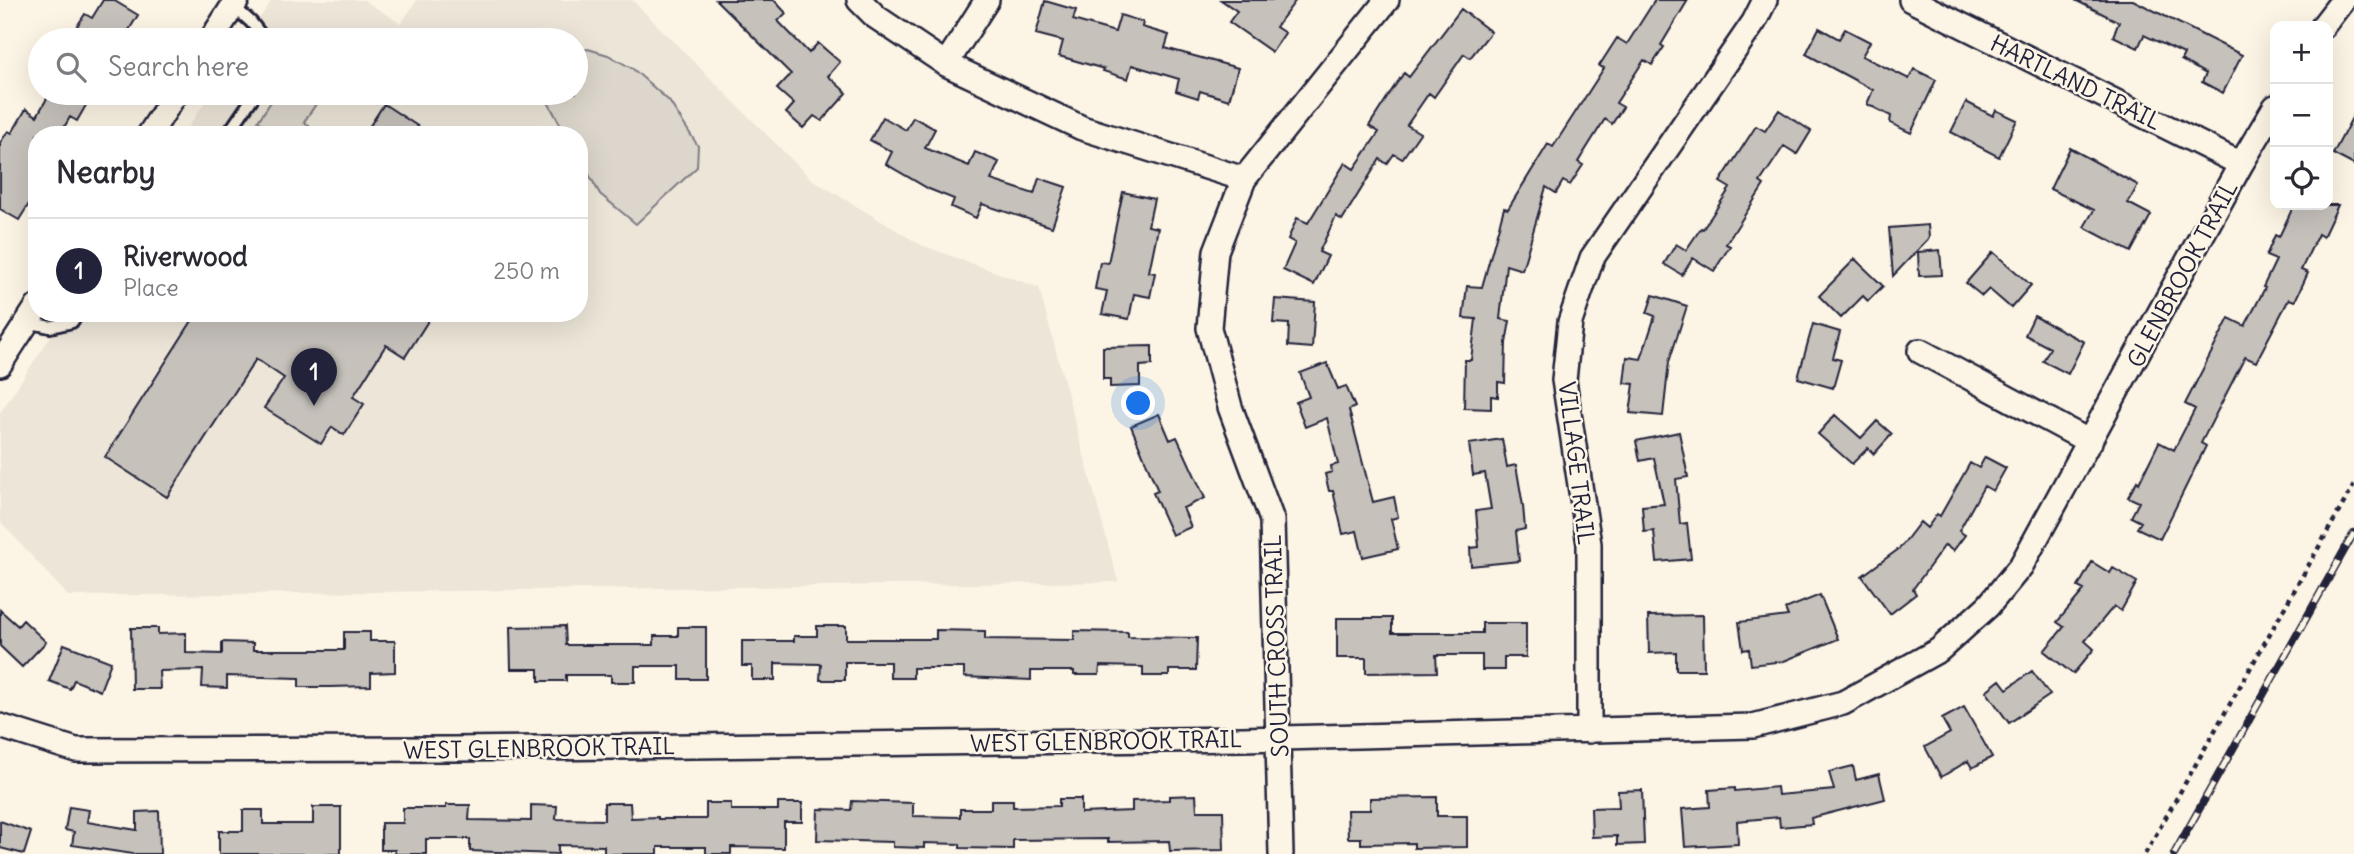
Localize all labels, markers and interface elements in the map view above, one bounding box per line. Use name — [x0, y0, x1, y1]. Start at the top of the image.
map controls — [2270, 21, 2333, 210]
button: + — [2270, 21, 2333, 84]
search box — [28, 28, 588, 105]
street label: HARTLAND TRAIL — [1986, 28, 2166, 136]
icon: search — [52, 48, 90, 86]
text: Search here — [108, 50, 249, 83]
button: − — [2270, 84, 2333, 147]
button: locate — [2270, 147, 2333, 210]
text: Nearby — [56, 153, 156, 191]
street label: GLENBROOK TRAIL — [2121, 176, 2243, 372]
text: Riverwood — [123, 240, 248, 273]
text: 1 — [74, 256, 84, 285]
text: 250 m — [493, 256, 560, 285]
text: Place — [123, 273, 179, 302]
pin: 1 — [291, 348, 337, 406]
street label: VILLAGE TRAIL — [1553, 380, 1601, 546]
your location — [1121, 386, 1155, 420]
street label: SOUTH CROSS TRAIL — [1258, 534, 1294, 758]
street label: WEST GLENBROOK TRAIL — [970, 724, 1242, 758]
street label: WEST GLENBROOK TRAIL — [403, 731, 675, 765]

